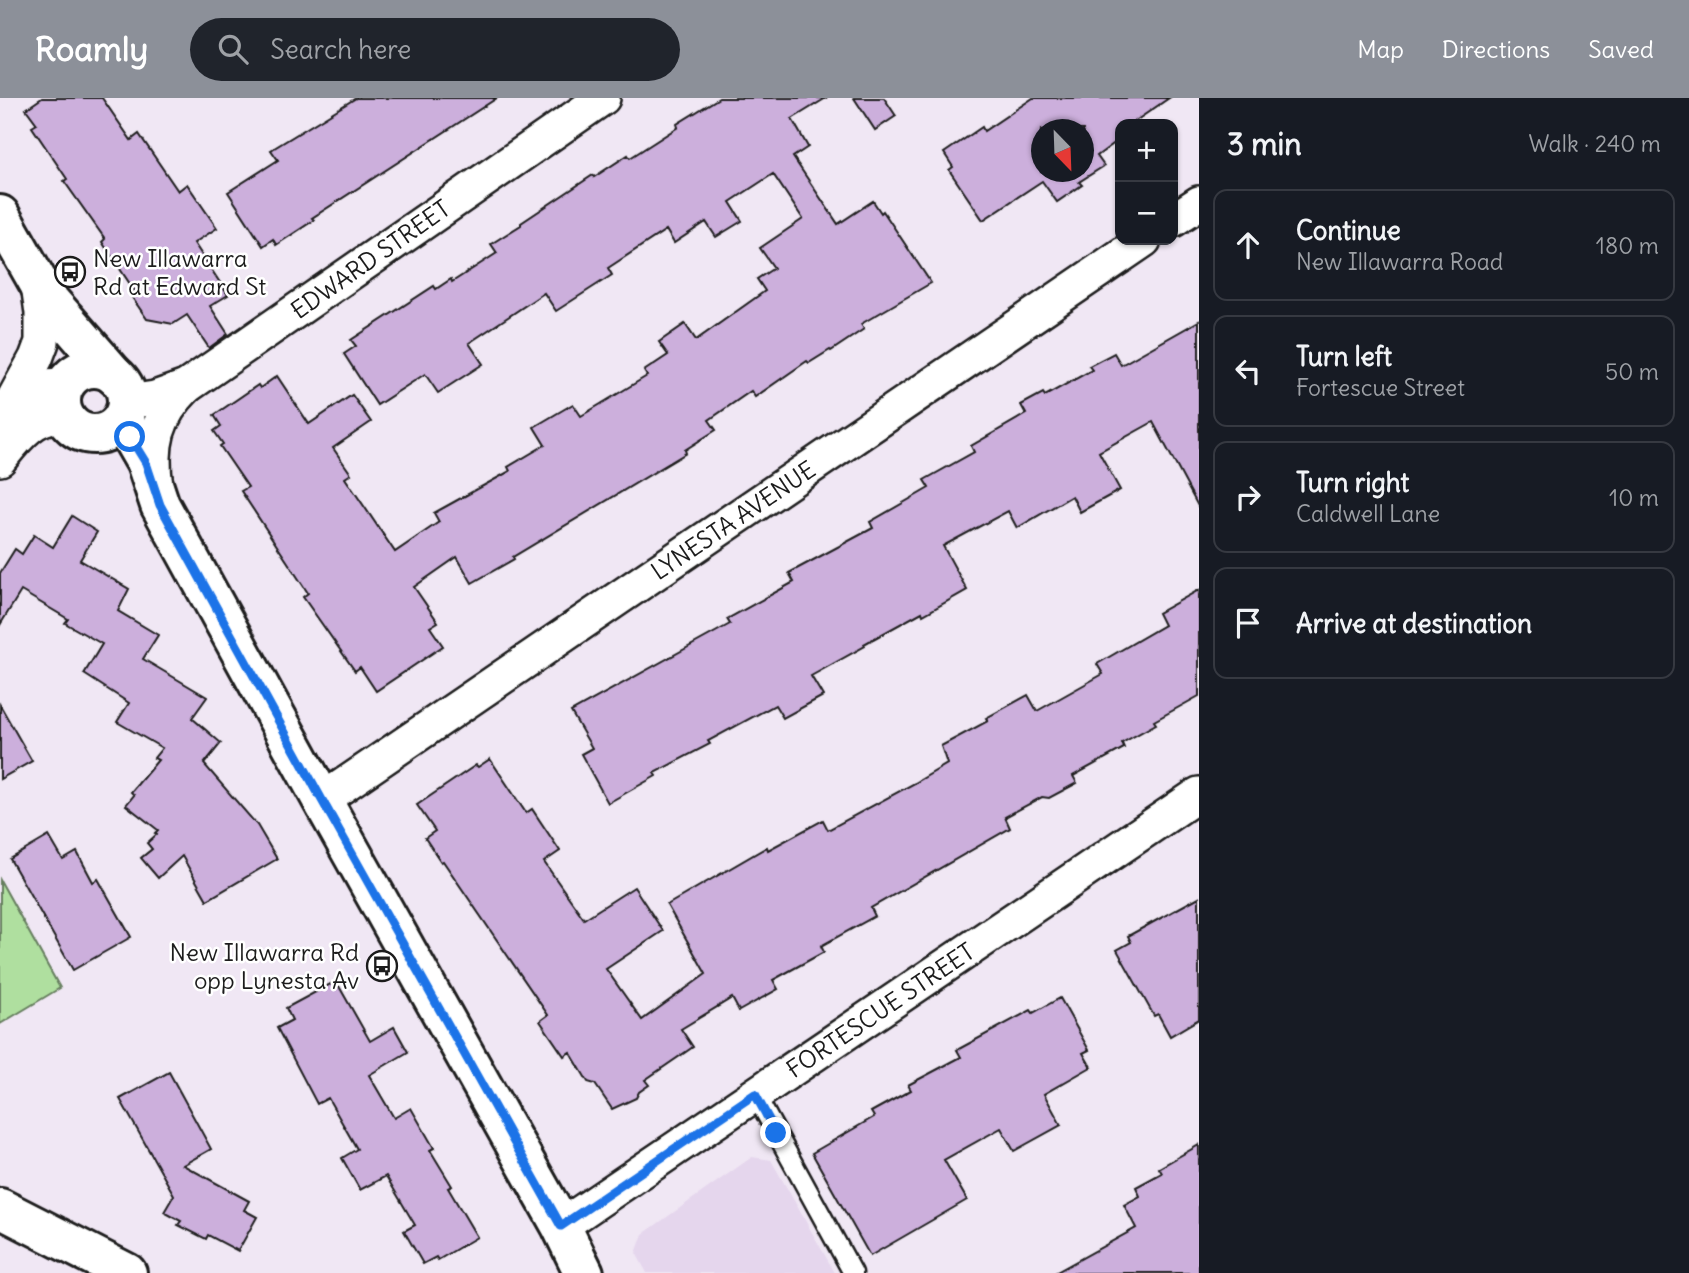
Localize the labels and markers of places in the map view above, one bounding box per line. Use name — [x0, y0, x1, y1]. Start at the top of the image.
place label: New Illawarra Rd at Edward St — [93, 243, 266, 301]
bus stop icon: New Illawarra Rd at Edward St — [53, 255, 87, 289]
place label: New Illawarra Rd opp Lynesta Av — [170, 937, 359, 995]
bus stop icon: New Illawarra Rd opp Lynesta Av — [365, 949, 399, 983]

